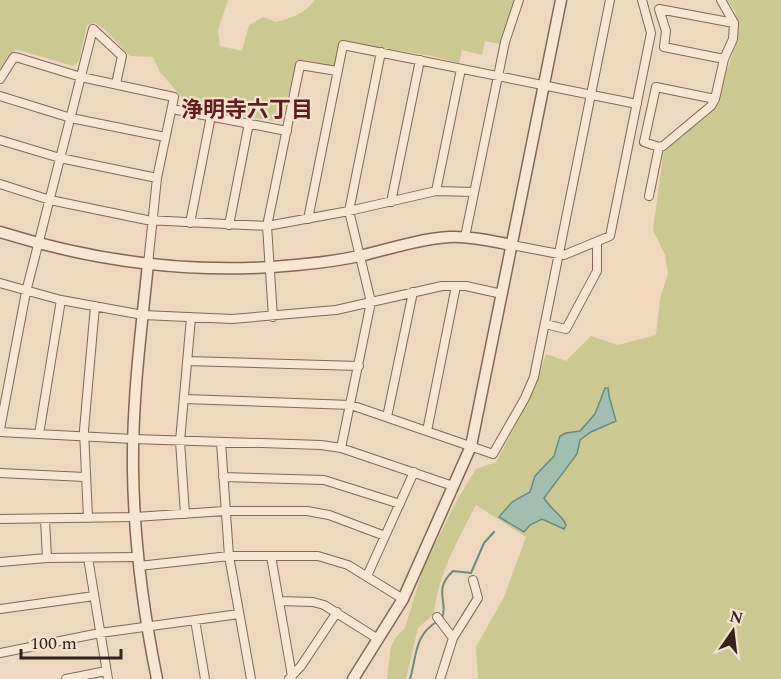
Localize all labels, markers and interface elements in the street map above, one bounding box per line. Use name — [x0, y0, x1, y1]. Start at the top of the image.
district label: 浄明寺六丁目 — [181, 94, 313, 127]
north arrow — [703, 601, 763, 661]
text: N — [727, 604, 746, 631]
scale bar — [21, 622, 122, 660]
text: 100 m — [30, 630, 77, 657]

